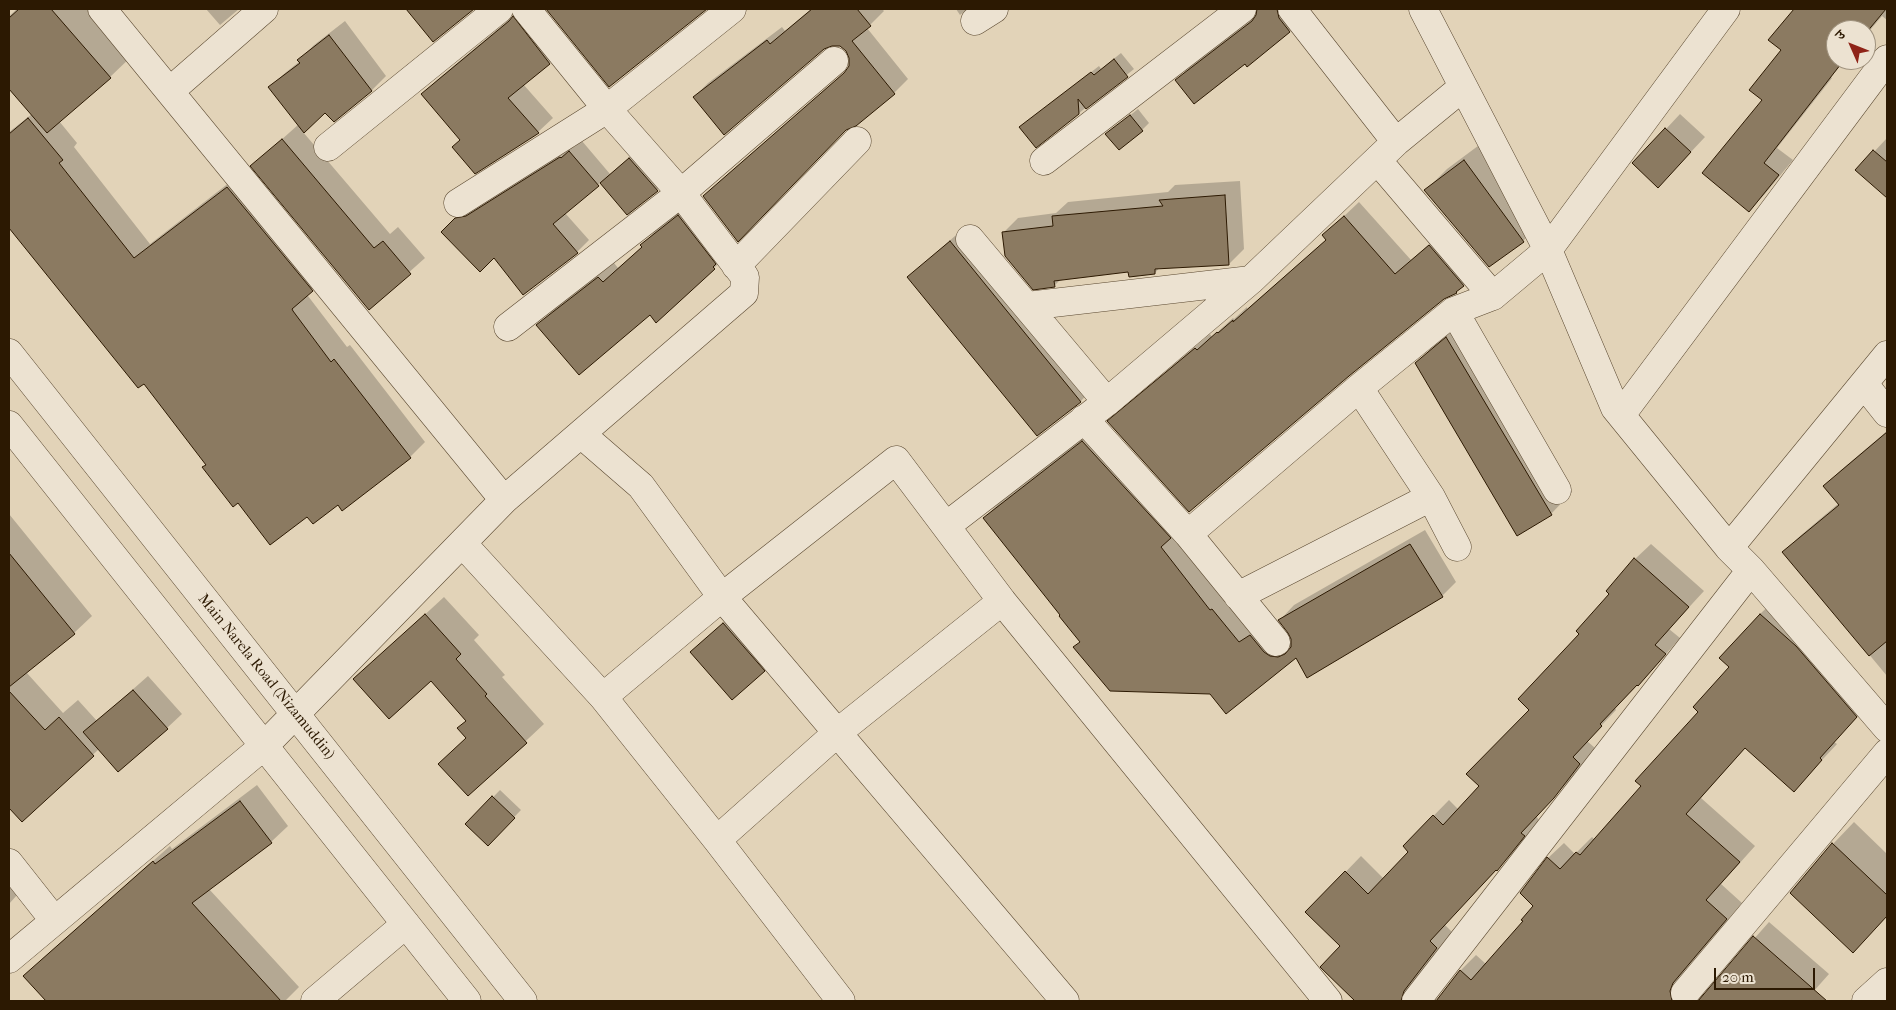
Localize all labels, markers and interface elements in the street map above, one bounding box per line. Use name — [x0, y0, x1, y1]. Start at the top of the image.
north arrow — [1826, 20, 1876, 70]
text: उ — [1832, 26, 1849, 43]
street label: Main Narela Road (Nizamuddin) — [194, 591, 338, 763]
scale bar — [1716, 958, 1817, 990]
text: 20 m — [1722, 968, 1754, 986]

